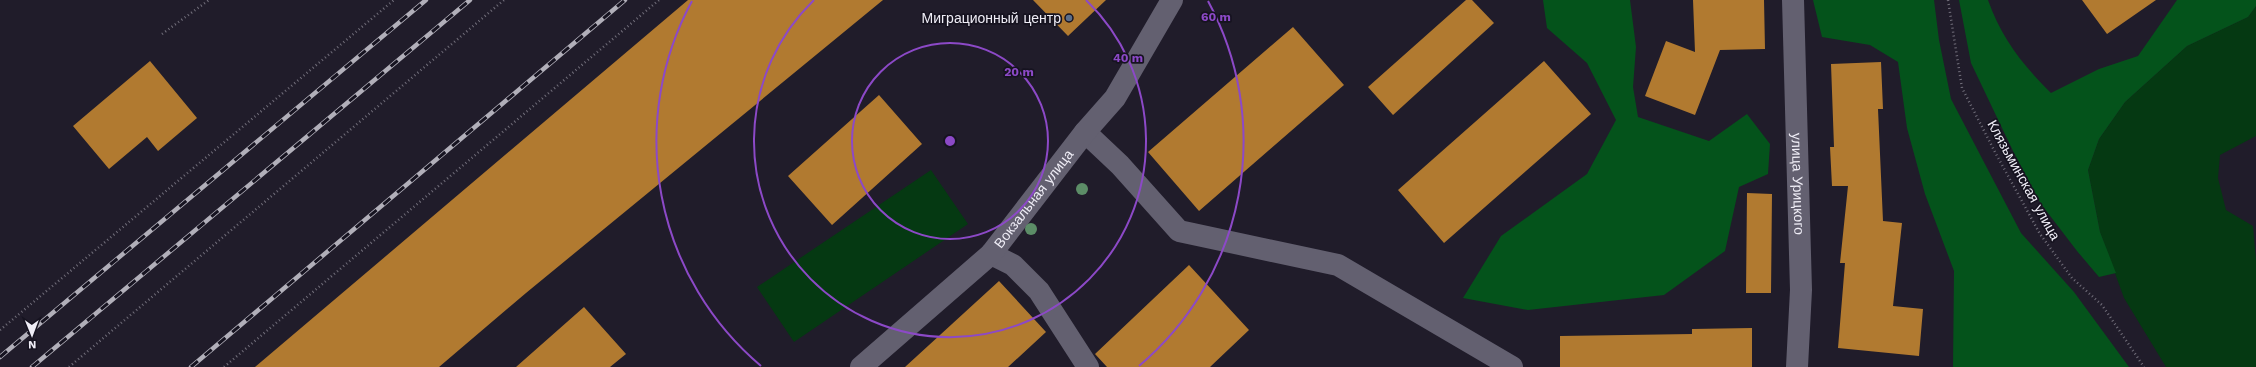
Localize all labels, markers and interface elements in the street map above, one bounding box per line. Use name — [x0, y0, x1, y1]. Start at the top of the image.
place label: Миграционный центр — [922, 10, 1061, 26]
text: 60 m — [1201, 10, 1231, 24]
marker: Миграционный центр — [1064, 13, 1074, 23]
text: 40 m — [1113, 51, 1143, 65]
text: 20 m — [1004, 65, 1034, 79]
street label: Клязьминская улица — [1984, 117, 2064, 243]
street label: улица Урицкого — [1789, 133, 1807, 235]
centre of rings — [943, 134, 957, 148]
street label: Вокзальная улица — [991, 146, 1077, 251]
north arrow — [12, 315, 52, 355]
text: N — [28, 338, 36, 351]

